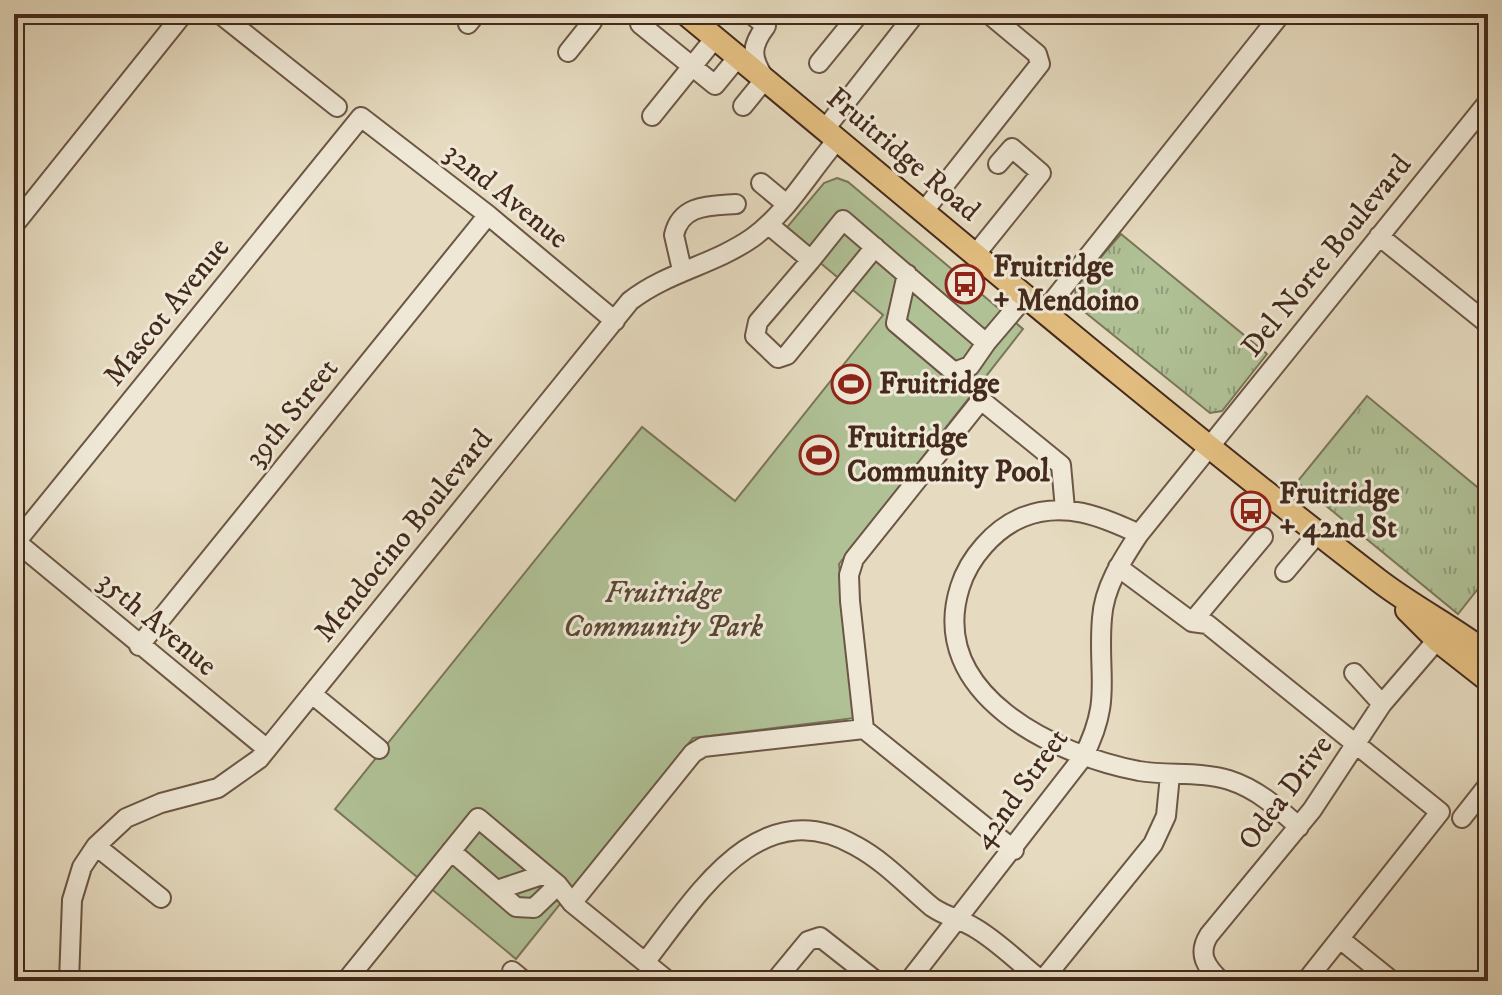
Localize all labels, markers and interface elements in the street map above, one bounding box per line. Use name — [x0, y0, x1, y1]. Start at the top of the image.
street label: Fruitridge Road — [819, 80, 987, 230]
street label: 32nd Avenue — [436, 135, 576, 257]
street label: Del Norte Boulevard — [1234, 147, 1420, 365]
street label: Mascot Avenue — [96, 230, 238, 394]
place label: Fruitridge + Mendoino — [993, 249, 1139, 320]
bus stop icon: Fruitridge + Mendoino — [944, 263, 986, 305]
street label: 39th Street — [237, 351, 347, 475]
sports icon: Fruitridge — [830, 363, 872, 405]
place label: Fruitridge — [879, 366, 1000, 403]
place label: Fruitridge Community Pool — [847, 420, 1050, 491]
street label: Mendocino Boulevard — [307, 422, 501, 650]
sports icon: Fruitridge Community Pool — [798, 434, 840, 476]
place label: Fruitridge + 42nd St — [1279, 476, 1400, 547]
bus stop icon: Fruitridge + 42nd St — [1230, 490, 1272, 532]
street label: 35th Avenue — [90, 563, 224, 685]
park label: Fruitridge Community Park — [563, 575, 764, 646]
street label: 42nd Street — [965, 722, 1077, 856]
street label: Odea Drive — [1231, 728, 1341, 858]

